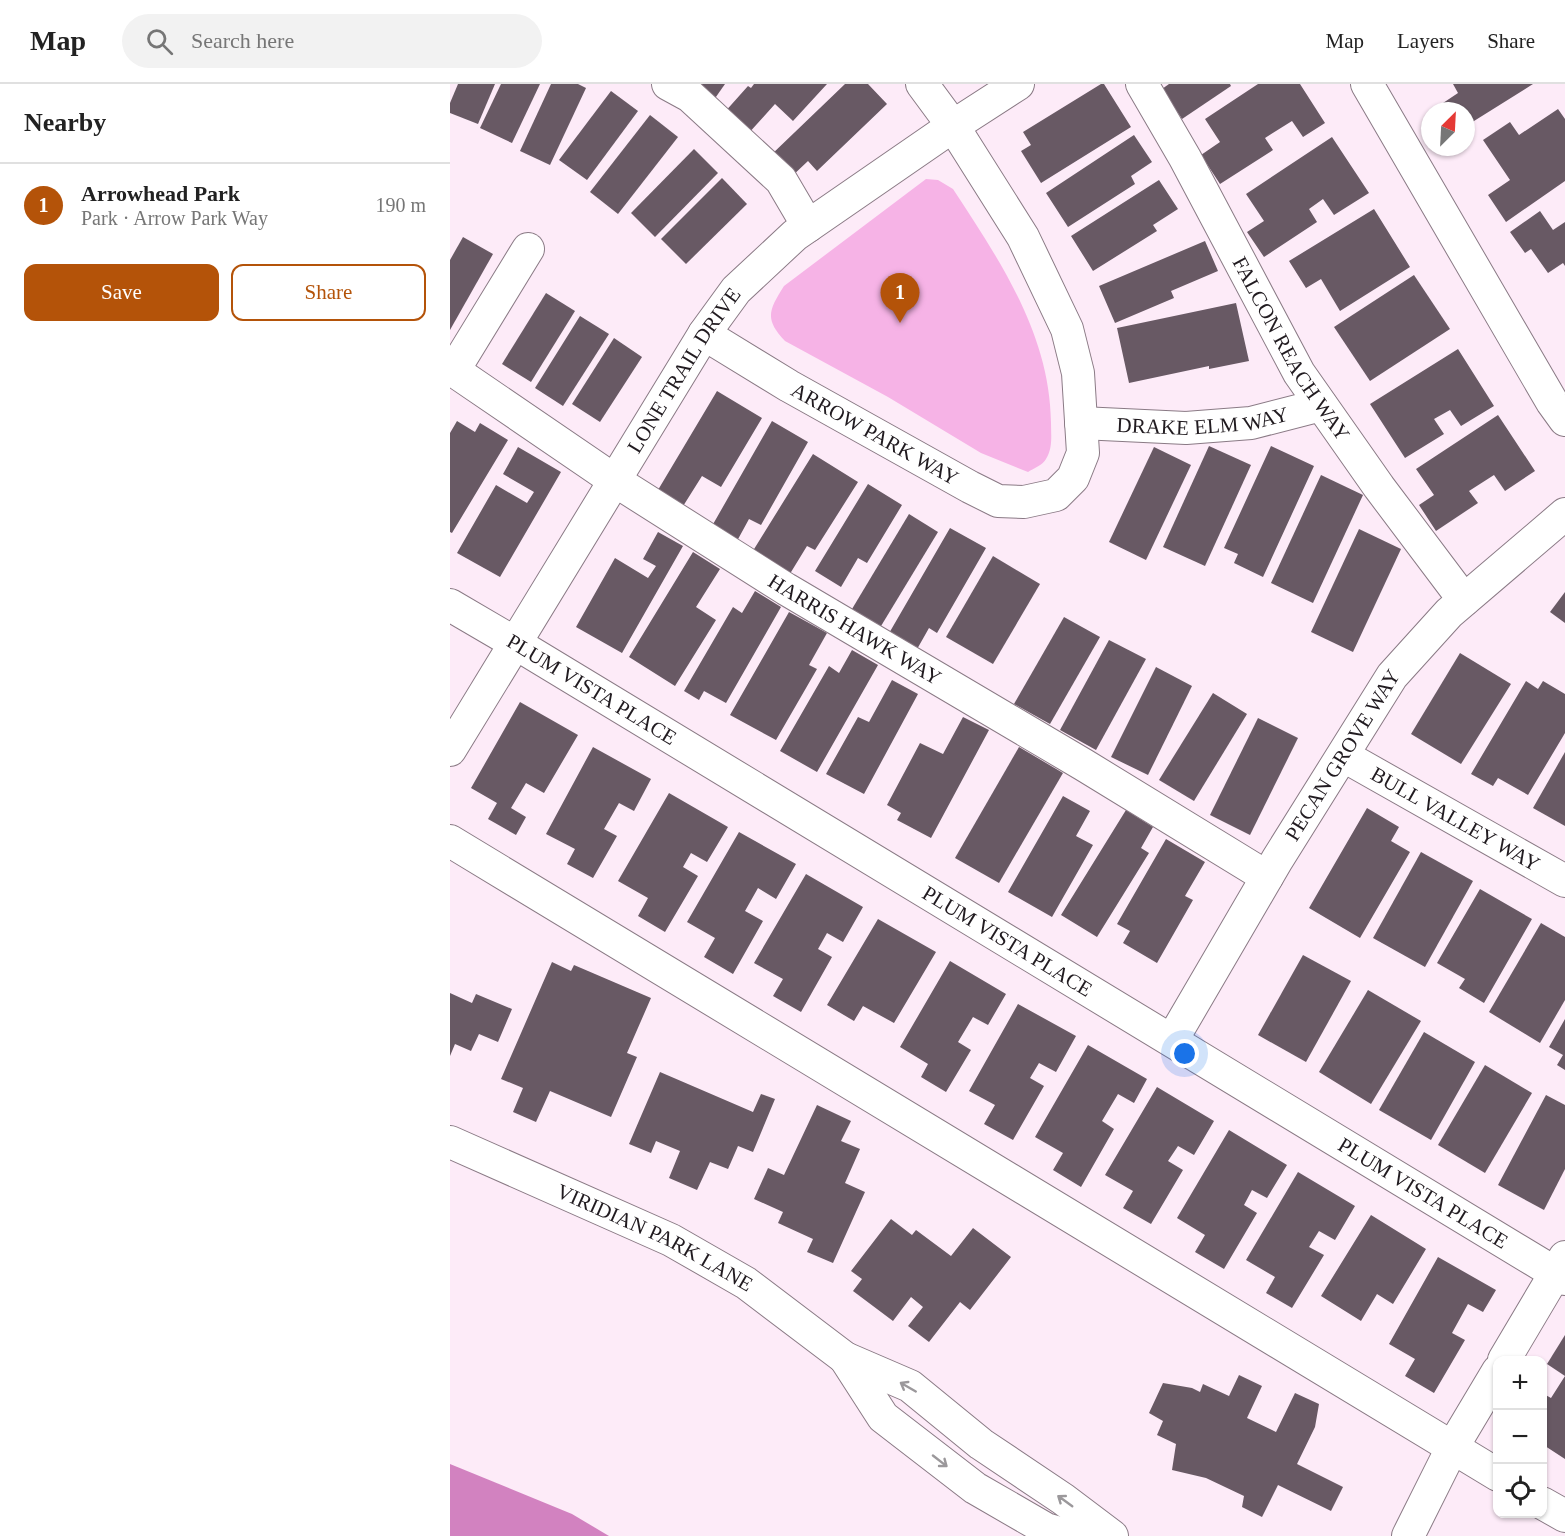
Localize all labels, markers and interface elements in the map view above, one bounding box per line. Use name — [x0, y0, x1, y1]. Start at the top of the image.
search box — [122, 14, 542, 68]
text: Map — [30, 25, 86, 56]
icon: search — [143, 25, 176, 58]
text: Search here — [191, 28, 294, 53]
text: Map — [1326, 29, 1364, 53]
text: Layers — [1397, 29, 1454, 53]
text: Share — [1487, 29, 1535, 53]
north arrow — [1421, 102, 1475, 156]
text: Nearby — [24, 108, 106, 137]
text: Arrowhead Park — [81, 181, 240, 206]
text: 1 — [39, 194, 49, 216]
text: 190 m — [375, 194, 426, 216]
text: Park · Arrow Park Way — [81, 207, 268, 229]
street label: FALCON REACH WAY — [1228, 253, 1355, 445]
button: Save — [24, 264, 219, 321]
button: Share — [231, 264, 426, 321]
pin: 1 — [880, 274, 920, 323]
street label: LONE TRAIL DRIVE — [622, 283, 746, 457]
street label: ARROW PARK WAY — [787, 378, 963, 490]
street label: DRAKE ELM WAY — [1116, 402, 1291, 440]
street label: HARRIS HAWK WAY — [764, 569, 946, 690]
street label: PLUM VISTA PLACE — [503, 629, 681, 750]
street label: PECAN GROVE WAY — [1280, 665, 1405, 845]
street label: BULL VALLEY WAY — [1367, 762, 1544, 876]
street label: PLUM VISTA PLACE — [918, 881, 1097, 1002]
your location — [1170, 1039, 1199, 1068]
street label: PLUM VISTA PLACE — [1334, 1133, 1512, 1254]
street label: VIRIDIAN PARK LANE — [553, 1179, 757, 1296]
map controls — [1493, 1356, 1547, 1518]
button: + — [1493, 1356, 1547, 1410]
one-way arrow — [900, 1380, 917, 1392]
button: − — [1493, 1410, 1547, 1464]
one-way arrow — [932, 1455, 948, 1468]
button: locate — [1493, 1464, 1547, 1518]
one-way arrow — [1058, 1495, 1074, 1507]

